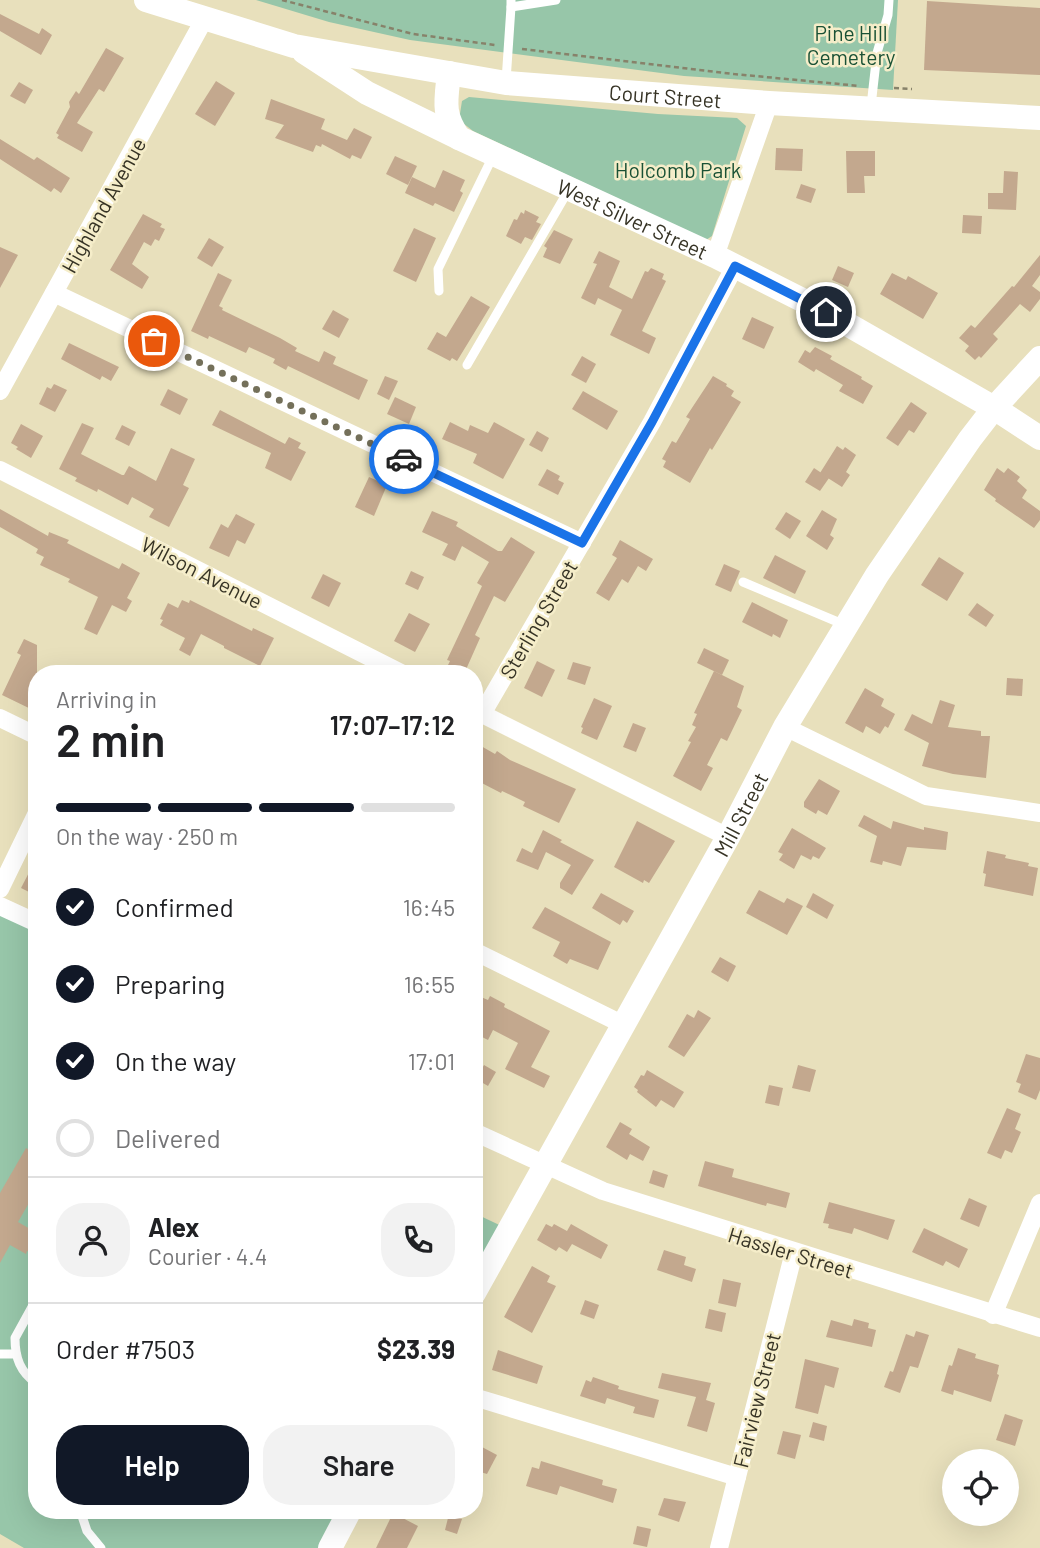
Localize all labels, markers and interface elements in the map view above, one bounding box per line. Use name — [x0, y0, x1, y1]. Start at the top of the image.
park label: Pine Hill Cemetery — [807, 20, 896, 69]
street label: Court Street — [608, 78, 722, 112]
street label: Highland Avenue — [56, 133, 150, 277]
park label: Holcomb Park — [615, 157, 741, 182]
street label: West Silver Street — [554, 173, 712, 264]
pin — [796, 282, 856, 342]
icon: home — [807, 293, 845, 331]
pin — [124, 311, 184, 371]
icon: bag — [135, 322, 173, 360]
courier — [369, 424, 439, 494]
icon: car — [385, 440, 423, 478]
street label: Wilson Avenue — [137, 531, 267, 613]
street label: Sterling Street — [494, 555, 582, 683]
text: Arriving in — [56, 685, 157, 713]
text: 17:07–17:12 — [330, 709, 455, 740]
text: 2 min — [56, 711, 165, 766]
street label: Mill Street — [707, 767, 772, 860]
text: On the way · 250 m — [56, 822, 238, 850]
icon: check — [56, 888, 94, 926]
text: Confirmed — [115, 891, 234, 922]
text: 16:45 — [403, 893, 455, 921]
icon: check — [56, 965, 94, 1003]
text: Preparing — [115, 968, 225, 999]
text: 16:55 — [404, 970, 455, 998]
icon: check — [56, 1042, 94, 1080]
text: On the way — [115, 1045, 236, 1076]
text: 17:01 — [408, 1047, 455, 1075]
text: Delivered — [115, 1122, 221, 1153]
button: person — [56, 1203, 130, 1277]
button: phone — [381, 1203, 455, 1277]
text: Alex — [148, 1211, 199, 1242]
street label: Hassler Street — [725, 1221, 857, 1283]
text: Courier · 4.4 — [148, 1242, 267, 1270]
street label: Fairview Street — [727, 1330, 785, 1470]
text: Order #7503 — [56, 1333, 195, 1364]
text: $23.39 — [377, 1333, 455, 1364]
button: Help — [56, 1425, 249, 1505]
button: Share — [263, 1425, 455, 1505]
map controls — [942, 1449, 1019, 1526]
button: locate — [942, 1449, 1019, 1526]

